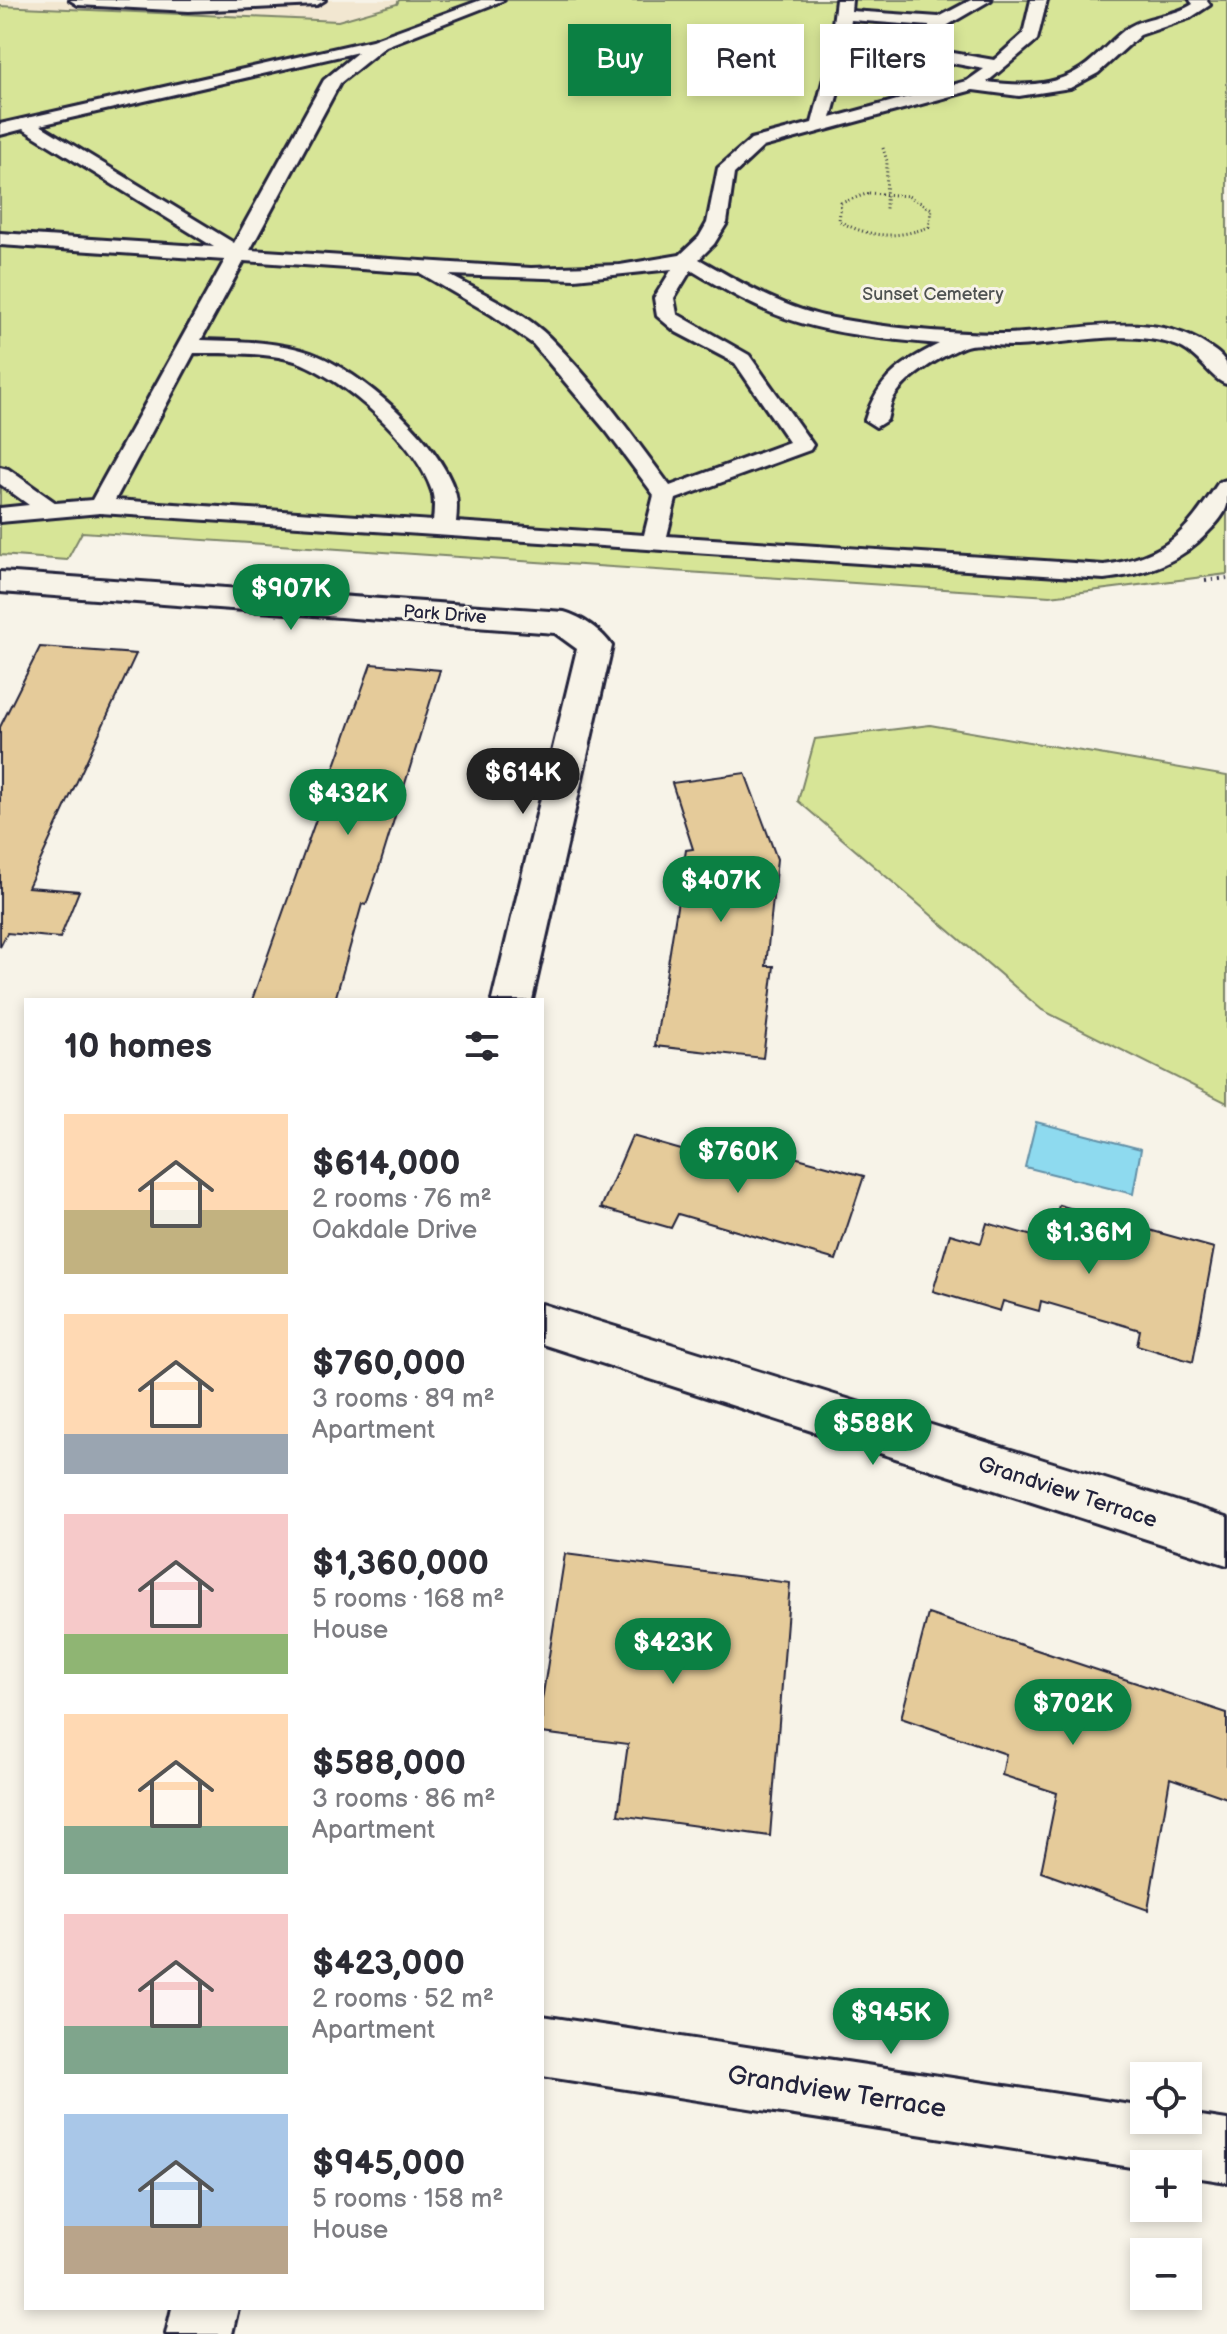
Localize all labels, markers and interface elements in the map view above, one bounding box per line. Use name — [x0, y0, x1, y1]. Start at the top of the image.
chip: Buy — [568, 24, 671, 96]
chip: Rent — [687, 24, 804, 96]
chip: Filters — [820, 24, 954, 96]
park label: Sunset Cemetery — [862, 284, 1004, 305]
pin: $907K — [235, 564, 347, 632]
text: $907K — [251, 574, 331, 605]
street label: Park Drive — [403, 601, 488, 628]
pin: $614K — [467, 748, 579, 816]
text: $614K — [485, 758, 561, 789]
pin: $432K — [292, 769, 404, 837]
text: $432K — [308, 779, 388, 810]
pin: $407K — [665, 856, 777, 924]
text: $407K — [681, 866, 761, 897]
icon: filters — [460, 1024, 504, 1068]
text: 10 homes — [64, 1026, 212, 1067]
pin: $760K — [682, 1127, 794, 1195]
text: $760K — [698, 1137, 778, 1168]
text: $614,000 — [312, 1143, 460, 1184]
icon: home — [128, 1146, 224, 1242]
text: 2 rooms · 76 m² — [312, 1184, 492, 1215]
pin: $1.36M — [1024, 1208, 1154, 1276]
text: Oakdale Drive — [312, 1215, 477, 1246]
text: $1.36M — [1045, 1218, 1133, 1249]
text: $760,000 — [312, 1343, 466, 1384]
icon: home — [128, 1346, 224, 1442]
text: 3 rooms · 89 m² — [312, 1384, 495, 1415]
pin: $588K — [817, 1399, 929, 1467]
text: $588K — [832, 1409, 914, 1440]
text: Apartment — [312, 1415, 435, 1446]
street label: Grandview Terrace — [975, 1451, 1161, 1534]
text: $1,360,000 — [312, 1543, 489, 1584]
icon: home — [128, 1546, 224, 1642]
text: 5 rooms · 168 m² — [312, 1584, 505, 1615]
text: House — [312, 1615, 388, 1646]
pin: $423K — [617, 1618, 729, 1686]
text: $423K — [633, 1628, 713, 1659]
pin: $702K — [1017, 1679, 1129, 1747]
text: $702K — [1033, 1689, 1113, 1720]
text: $588,000 — [312, 1743, 466, 1784]
icon: home — [128, 1746, 224, 1842]
text: 3 rooms · 86 m² — [312, 1784, 496, 1815]
text: Apartment — [312, 1815, 435, 1846]
text: $423,000 — [312, 1943, 465, 1984]
icon: home — [128, 1946, 224, 2042]
text: 2 rooms · 52 m² — [312, 1984, 494, 2015]
pin: $945K — [835, 1988, 947, 2056]
text: $945K — [851, 1998, 931, 2029]
text: Apartment — [312, 2015, 435, 2046]
street label: Grandview Terrace — [725, 2060, 948, 2125]
map controls — [1130, 2062, 1202, 2310]
button: locate — [1130, 2062, 1202, 2134]
text: $945,000 — [312, 2143, 465, 2184]
icon: home — [128, 2146, 224, 2242]
button: + — [1130, 2150, 1202, 2222]
text: 5 rooms · 158 m² — [312, 2184, 504, 2215]
text: House — [312, 2215, 388, 2246]
button: − — [1130, 2238, 1202, 2310]

